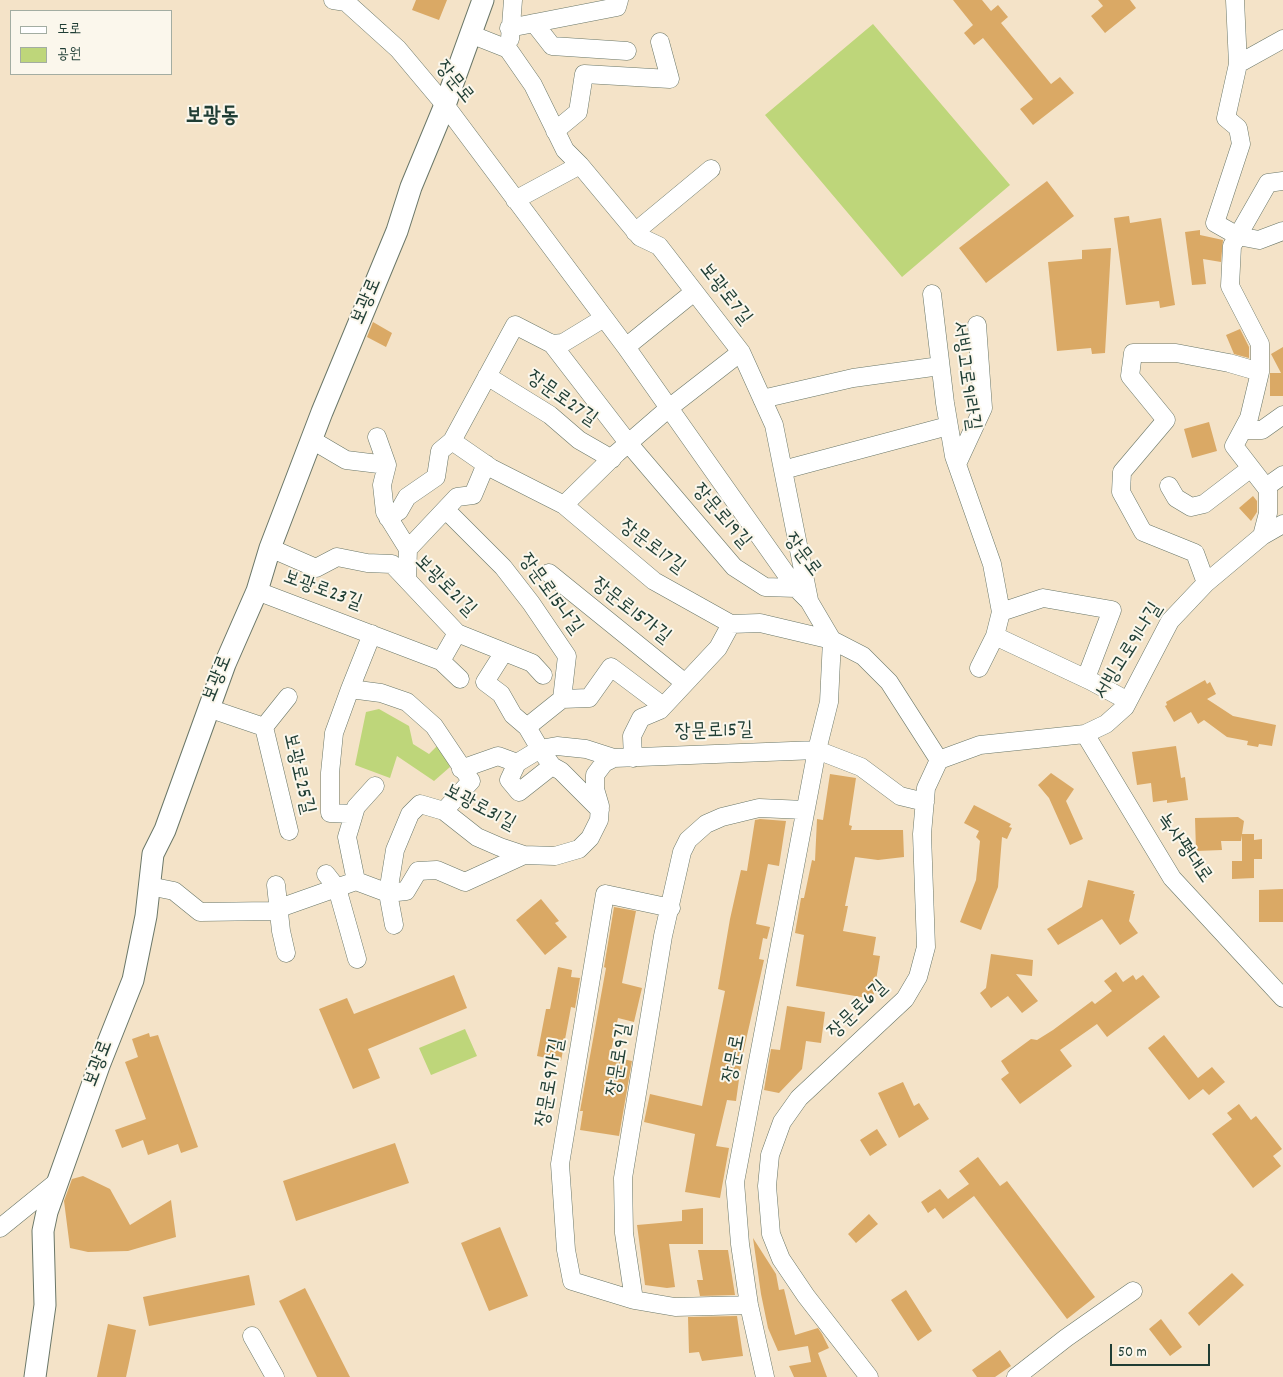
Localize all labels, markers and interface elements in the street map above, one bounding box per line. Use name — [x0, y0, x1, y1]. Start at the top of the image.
legend — [10, 10, 172, 75]
text: 도로 — [57, 19, 81, 41]
text: 공원 — [57, 44, 81, 66]
street label: 장문로 — [428, 57, 478, 109]
district label: 보광동 — [185, 105, 239, 131]
street label: 보광로7길 — [692, 259, 756, 331]
street label: 보광로 — [348, 275, 388, 329]
street label: 서빙고로91라길 — [944, 320, 984, 432]
street label: 장문로27길 — [521, 367, 601, 433]
street label: 장문로19길 — [685, 480, 755, 554]
street label: 장문로17길 — [613, 515, 689, 581]
street label: 장문로 — [777, 529, 825, 583]
street label: 장문로15나길 — [512, 550, 586, 640]
street label: 보광로21길 — [408, 551, 480, 623]
street label: 보광로23길 — [279, 567, 365, 617]
street label: 장문로15가길 — [586, 574, 674, 650]
street label: 서빙고로91나길 — [1091, 599, 1169, 705]
street label: 보광로 — [199, 652, 239, 706]
street label: 장문로15길 — [675, 720, 753, 746]
street label: 보광로25길 — [276, 731, 318, 817]
street label: 보광로31길 — [439, 780, 519, 838]
street label: 녹사평대로 — [1150, 809, 1216, 889]
street label: 장문로6길 — [824, 977, 894, 1045]
street label: 장문로9길 — [603, 1022, 639, 1098]
street label: 장문로 — [720, 1033, 752, 1085]
street label: 보광로 — [80, 1037, 120, 1091]
street label: 장문로9가길 — [532, 1037, 572, 1129]
scale bar — [1113, 1334, 1213, 1366]
text: 50 m — [1118, 1342, 1147, 1364]

